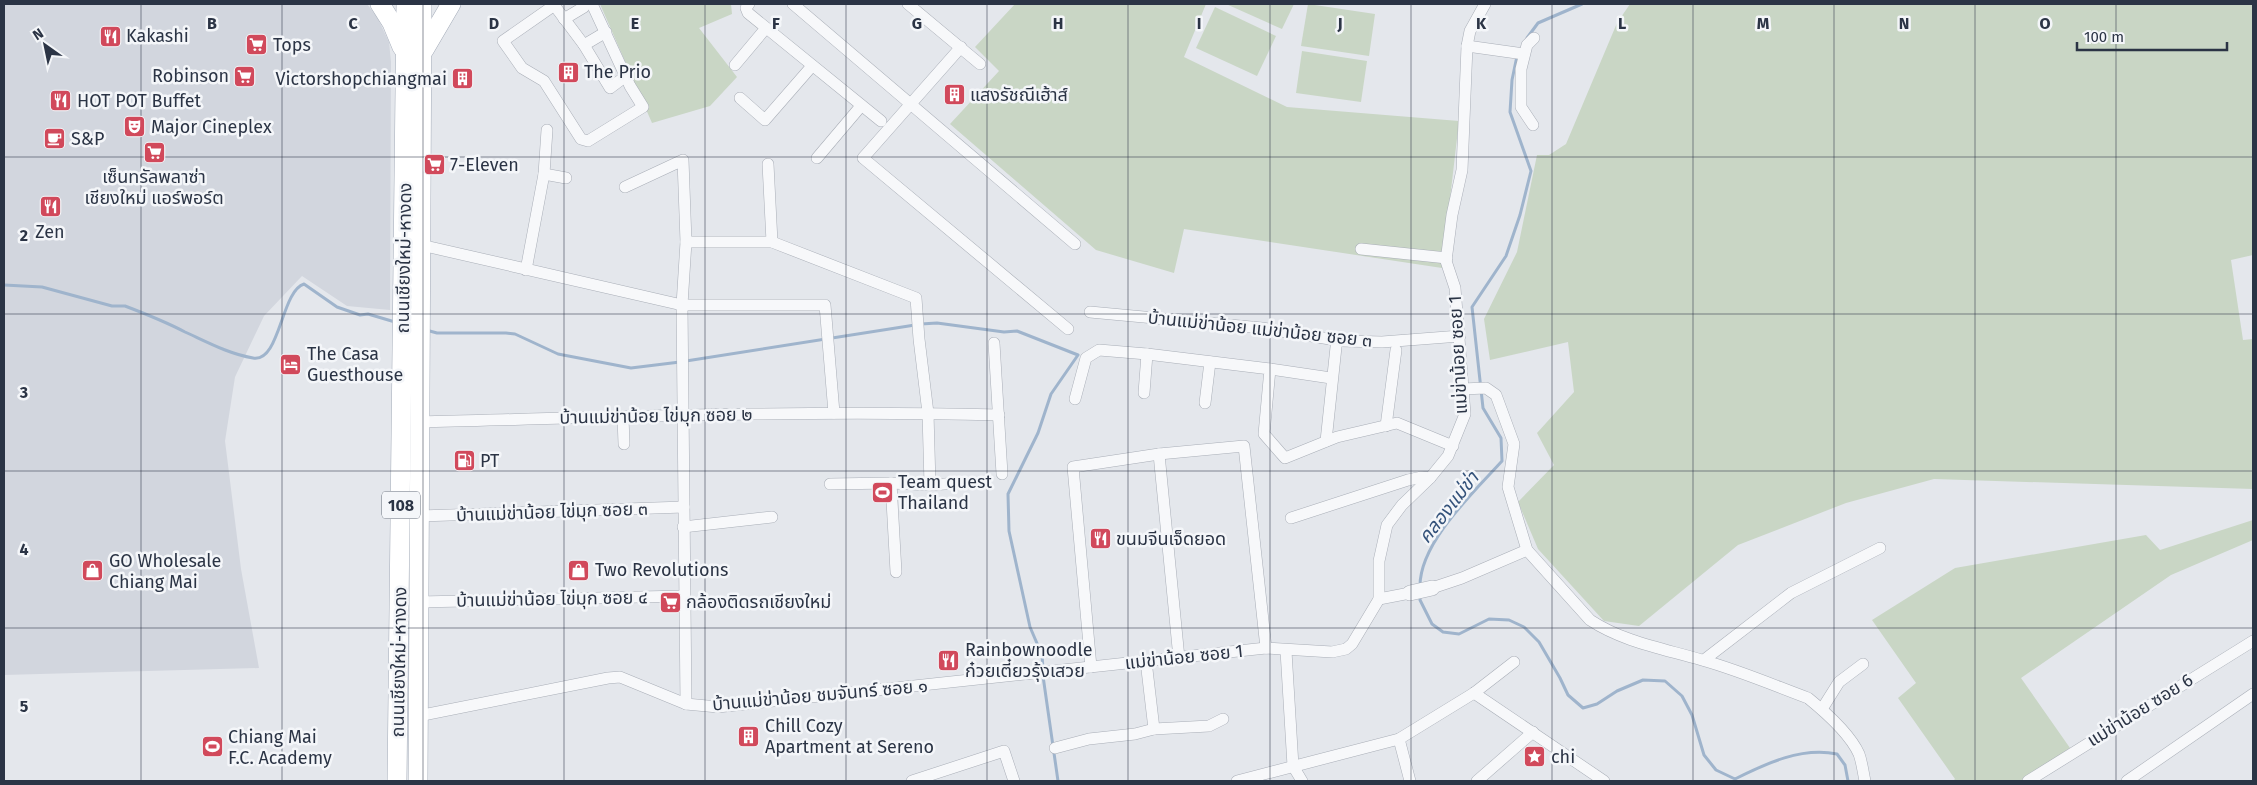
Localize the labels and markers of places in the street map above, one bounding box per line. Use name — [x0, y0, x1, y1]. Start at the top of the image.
restaurant icon: Kakashi — [98, 24, 122, 48]
place label: Kakashi — [126, 25, 189, 47]
supermarket icon: Tops — [245, 33, 269, 57]
place label: Tops — [273, 34, 311, 56]
building icon: The Prio — [556, 60, 580, 84]
place label: The Prio — [584, 61, 651, 83]
supermarket icon: Robinson — [233, 64, 257, 88]
place label: Robinson — [152, 65, 229, 87]
building icon: Victorshopchiangmai — [451, 67, 475, 91]
place label: Victorshopchiangmai — [276, 68, 447, 90]
building icon: แสงรัชณีเฮ้าส์ — [942, 83, 966, 107]
place label: แสงรัชณีเฮ้าส์ — [970, 84, 1068, 106]
restaurant icon: HOT POT Buffet — [49, 89, 73, 113]
place label: HOT POT Buffet — [77, 90, 202, 112]
theatre icon: Major Cineplex — [123, 115, 147, 139]
place label: Major Cineplex — [151, 116, 272, 138]
cafe icon: S&P — [43, 127, 67, 151]
place label: S&P — [71, 128, 104, 150]
supermarket icon: เซ็นทรัลพลาซ่า เชียงใหม่ แอร์พอร์ต — [142, 140, 166, 164]
supermarket icon: 7-Eleven — [422, 153, 446, 177]
place label: 7-Eleven — [450, 154, 519, 176]
place label: เซ็นทรัลพลาซ่า เชียงใหม่ แอร์พอร์ต — [84, 166, 224, 209]
restaurant icon: Zen — [38, 195, 62, 219]
place label: Zen — [35, 221, 65, 243]
place label: The Casa Guesthouse — [307, 343, 403, 386]
hotel icon: The Casa Guesthouse — [279, 352, 303, 376]
fuel station icon: PT — [452, 449, 476, 473]
place label: PT — [480, 450, 500, 472]
place label: Team quest Thailand — [898, 471, 992, 514]
sports icon: Team quest Thailand — [870, 480, 894, 504]
restaurant icon: ขนมจีนเจ็ดยอด — [1088, 527, 1112, 551]
place label: ขนมจีนเจ็ดยอด — [1116, 528, 1226, 550]
place label: GO Wholesale Chiang Mai — [109, 550, 221, 593]
shop icon: Two Revolutions — [567, 558, 591, 582]
shop icon: GO Wholesale Chiang Mai — [81, 559, 105, 583]
place label: Two Revolutions — [595, 559, 728, 581]
supermarket icon: กล้องติดรถเชียงใหม่ — [658, 590, 682, 614]
place label: กล้องติดรถเชียงใหม่ — [686, 591, 831, 613]
place label: Rainbownoodle ก๋วยเตี๋ยวรุ้งเสวย — [965, 639, 1093, 682]
restaurant icon: Rainbownoodle ก๋วยเตี๋ยวรุ้งเสวย — [937, 648, 961, 672]
place label: Chill Cozy Apartment at Sereno — [765, 715, 934, 758]
building icon: Chill Cozy Apartment at Sereno — [737, 724, 761, 748]
place label: Chiang Mai F.C. Academy — [228, 726, 332, 769]
sports icon: Chiang Mai F.C. Academy — [200, 735, 224, 759]
place icon: chi — [1523, 745, 1547, 769]
place label: chi — [1551, 746, 1575, 768]

